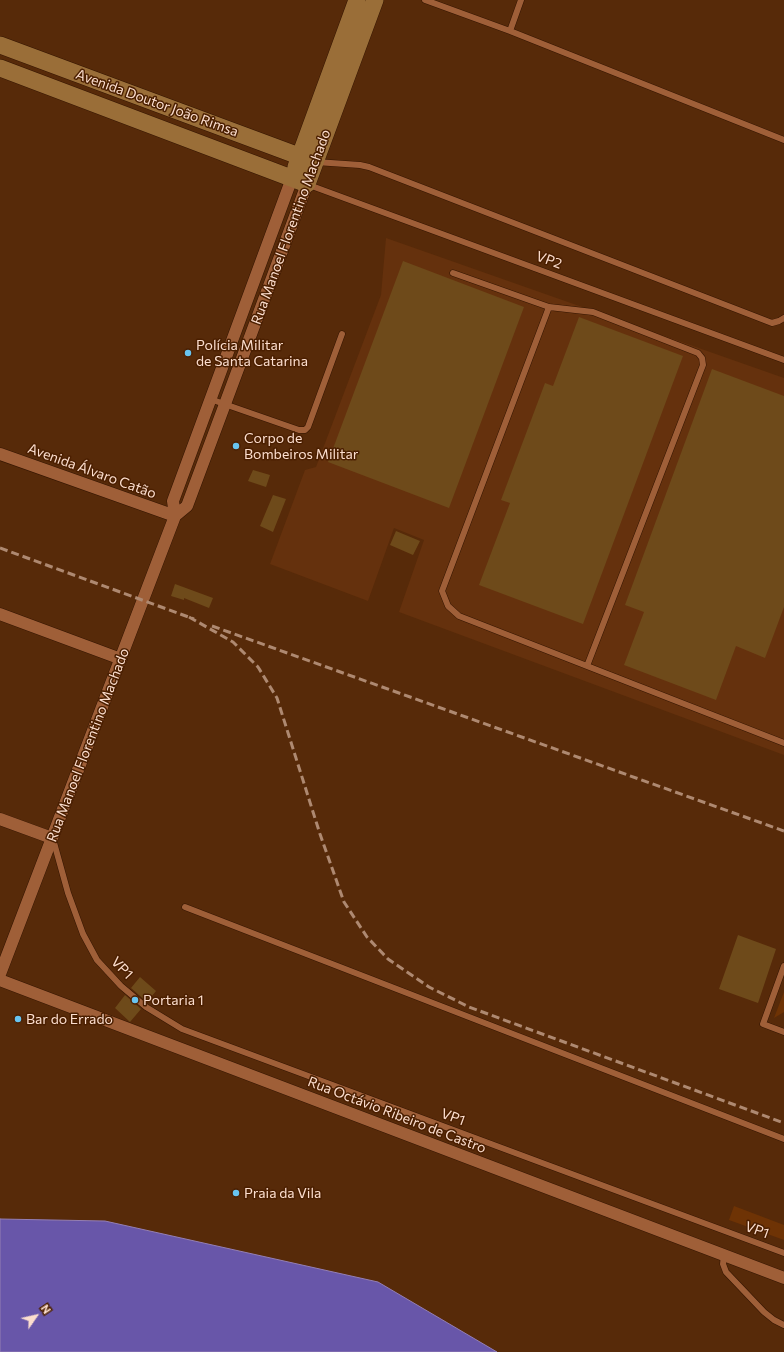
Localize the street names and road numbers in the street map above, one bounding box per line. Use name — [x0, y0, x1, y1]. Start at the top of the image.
street label: Avenida Doutor João Rimsa — [74, 66, 240, 140]
street label: Rua Manoel Florentino Machado — [248, 127, 334, 327]
street label: VP2 — [534, 248, 564, 272]
street label: Avenida Álvaro Catão — [26, 440, 158, 502]
street label: Rua Manoel Florentino Machado — [43, 646, 133, 844]
street label: VP1 — [107, 953, 137, 983]
street label: Rua Octávio Ribeiro de Castro — [305, 1073, 489, 1157]
street label: VP1 — [439, 1105, 467, 1129]
street label: VP1 — [743, 1218, 771, 1242]

